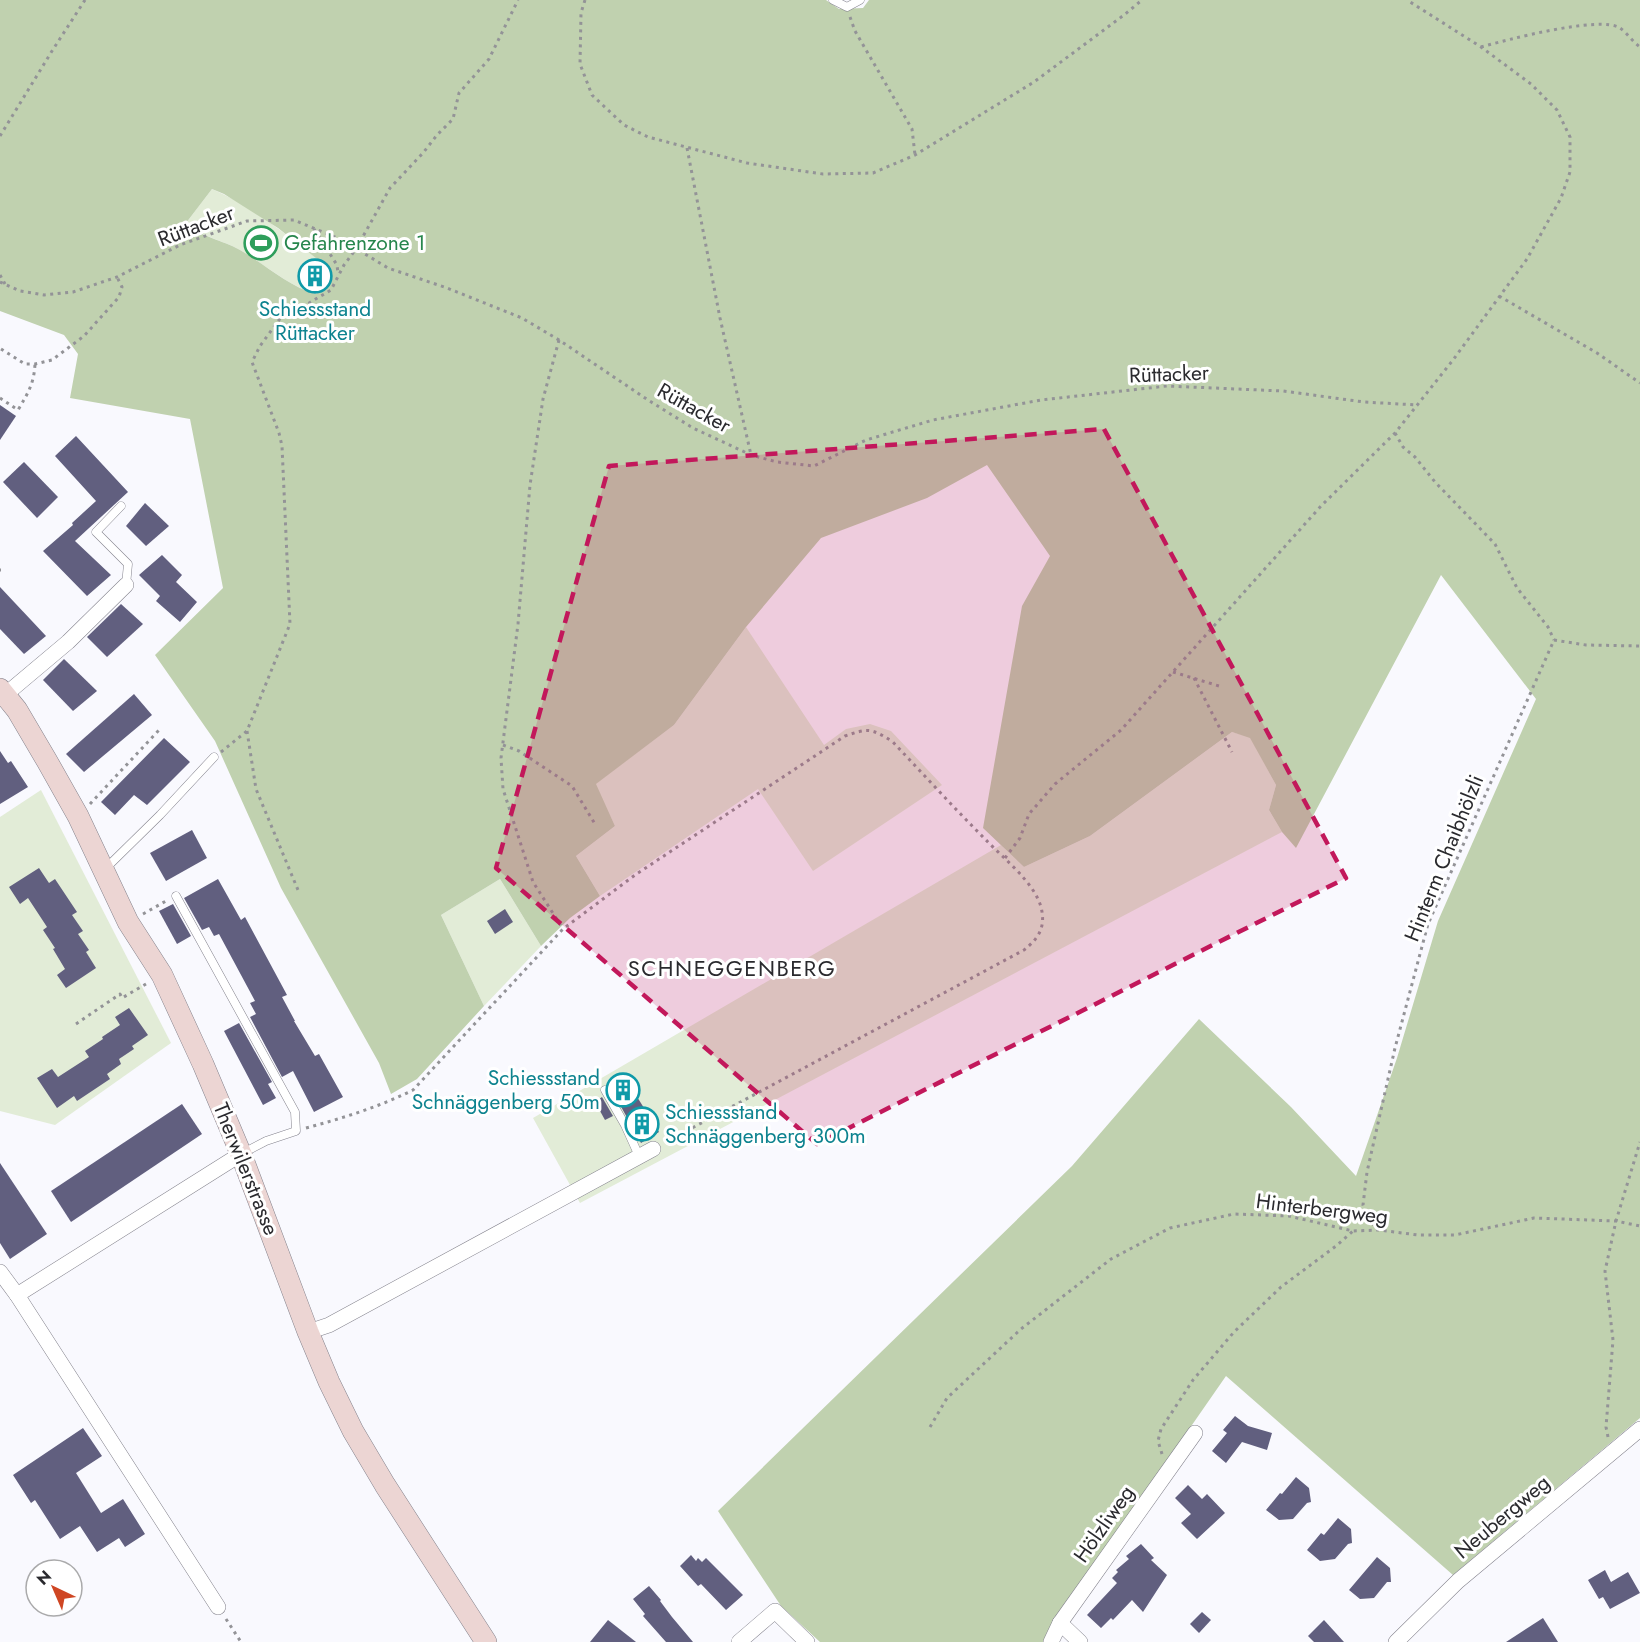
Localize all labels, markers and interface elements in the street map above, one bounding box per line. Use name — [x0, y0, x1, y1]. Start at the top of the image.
street label: Rüttacker — [153, 197, 239, 254]
sports icon: Gefahrenzone 1 — [243, 225, 279, 261]
place label: Gefahrenzone 1 — [284, 228, 425, 258]
building icon: Schiessstand Rüttacker — [297, 258, 333, 294]
place label: Schiessstand Rüttacker — [259, 294, 371, 348]
street label: Rüttacker — [1129, 358, 1210, 390]
street label: Rüttacker — [652, 375, 737, 441]
street label: Hinterm Chaibhölzli — [1397, 770, 1491, 946]
district label: SCHNEGGENBERG — [628, 952, 836, 984]
place label: Schiessstand Schnäggenberg 50m — [412, 1063, 600, 1117]
building icon: Schiessstand Schnäggenberg 50m — [605, 1072, 641, 1108]
place label: Schiessstand Schnäggenberg 300m — [665, 1097, 866, 1151]
street label: Therwilerstrasse — [206, 1098, 286, 1240]
building icon: Schiessstand Schnäggenberg 300m — [624, 1106, 660, 1142]
street label: Hinterbergweg — [1254, 1186, 1390, 1232]
street label: Neubergweg — [1448, 1468, 1556, 1566]
street label: Hölzliweg — [1066, 1479, 1142, 1569]
north arrow — [24, 1558, 84, 1618]
text: N — [31, 1565, 56, 1590]

